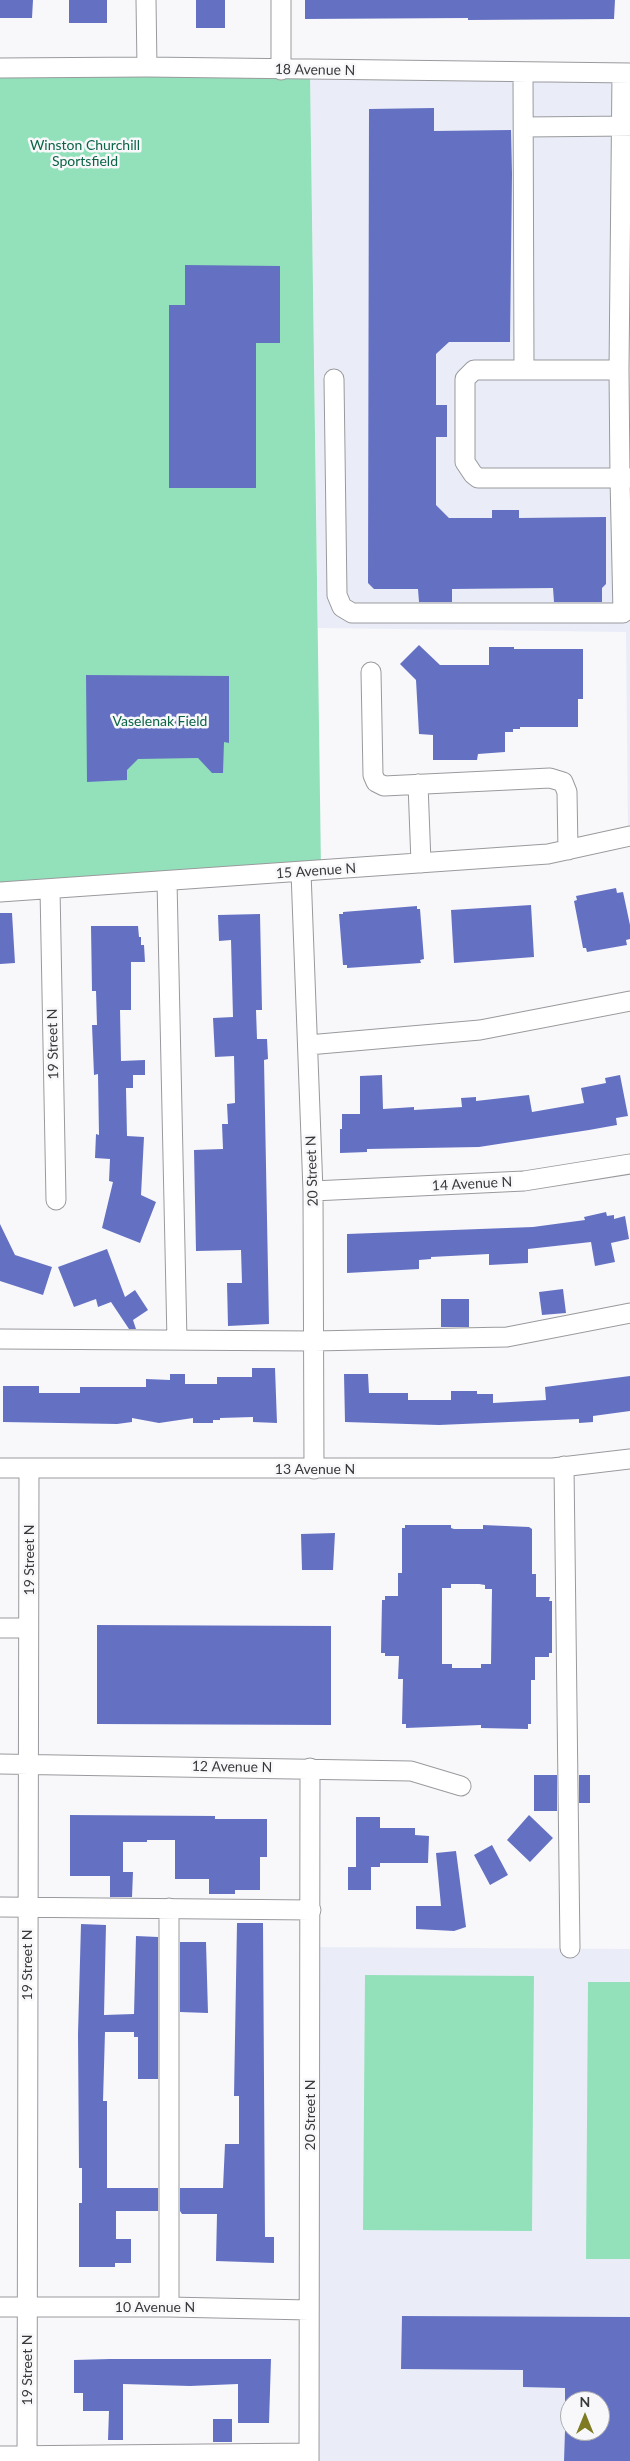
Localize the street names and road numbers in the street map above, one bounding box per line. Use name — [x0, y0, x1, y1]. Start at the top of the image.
street label: 18 Avenue N — [275, 61, 355, 79]
street label: 15 Avenue N — [275, 860, 357, 882]
street label: 19 Street N — [44, 1008, 62, 1080]
street label: 20 Street N — [302, 1135, 322, 1207]
street label: 14 Avenue N — [431, 1174, 513, 1194]
street label: 13 Avenue N — [275, 1461, 355, 1477]
street label: 19 Street N — [21, 1525, 37, 1595]
street label: 12 Avenue N — [192, 1758, 272, 1776]
street label: 19 Street N — [19, 1930, 35, 2000]
street label: 20 Street N — [302, 2080, 318, 2150]
street label: 10 Avenue N — [115, 2299, 195, 2315]
street label: 19 Street N — [19, 2335, 35, 2405]

